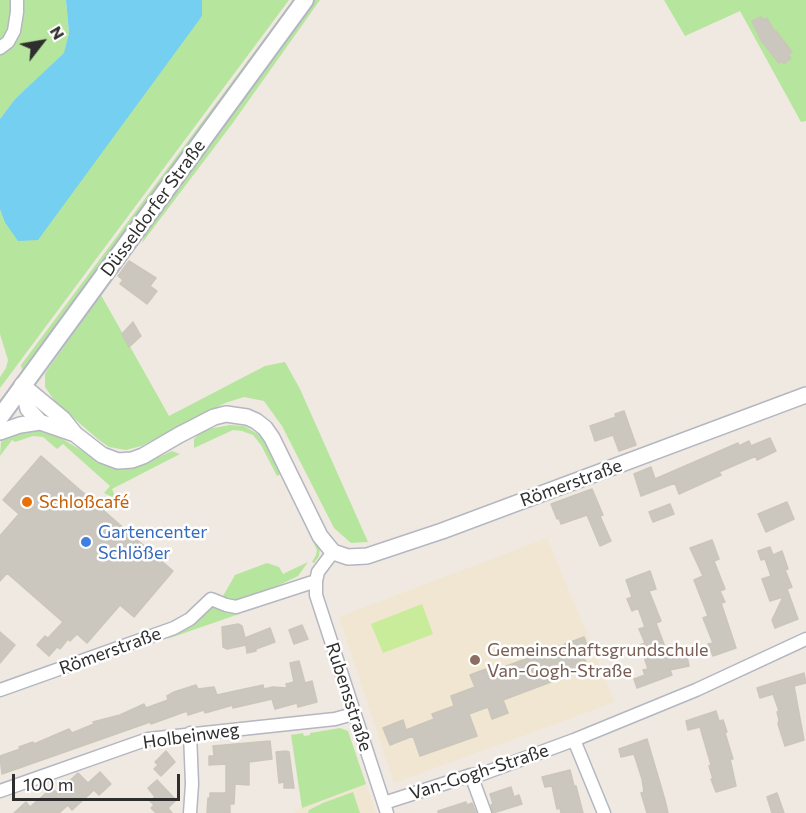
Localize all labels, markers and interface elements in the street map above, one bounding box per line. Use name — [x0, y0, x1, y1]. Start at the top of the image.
north arrow — [12, 12, 72, 72]
text: N — [47, 22, 69, 43]
street label: Düsseldorfer Straße — [96, 136, 210, 280]
street label: Römerstraße — [517, 455, 625, 511]
place label: Schloßcafé — [39, 491, 129, 513]
marker: Schloßcafé — [20, 495, 34, 509]
place label: Gartencenter Schlößer — [98, 521, 208, 564]
marker: Gartencenter Schlößer — [79, 535, 93, 549]
street label: Römerstraße — [56, 623, 164, 679]
place label: Gemeinschaftsgrundschule Van-Gogh-Straße — [487, 639, 709, 682]
street label: Rubensstraße — [321, 640, 377, 754]
marker: Gemeinschaftsgrundschule Van-Gogh-Straße — [468, 653, 482, 667]
street label: Holbeinweg — [141, 719, 241, 753]
street label: Van-Gogh-Straße — [407, 739, 551, 805]
scale bar — [15, 762, 183, 800]
text: 100 m — [23, 773, 73, 795]

